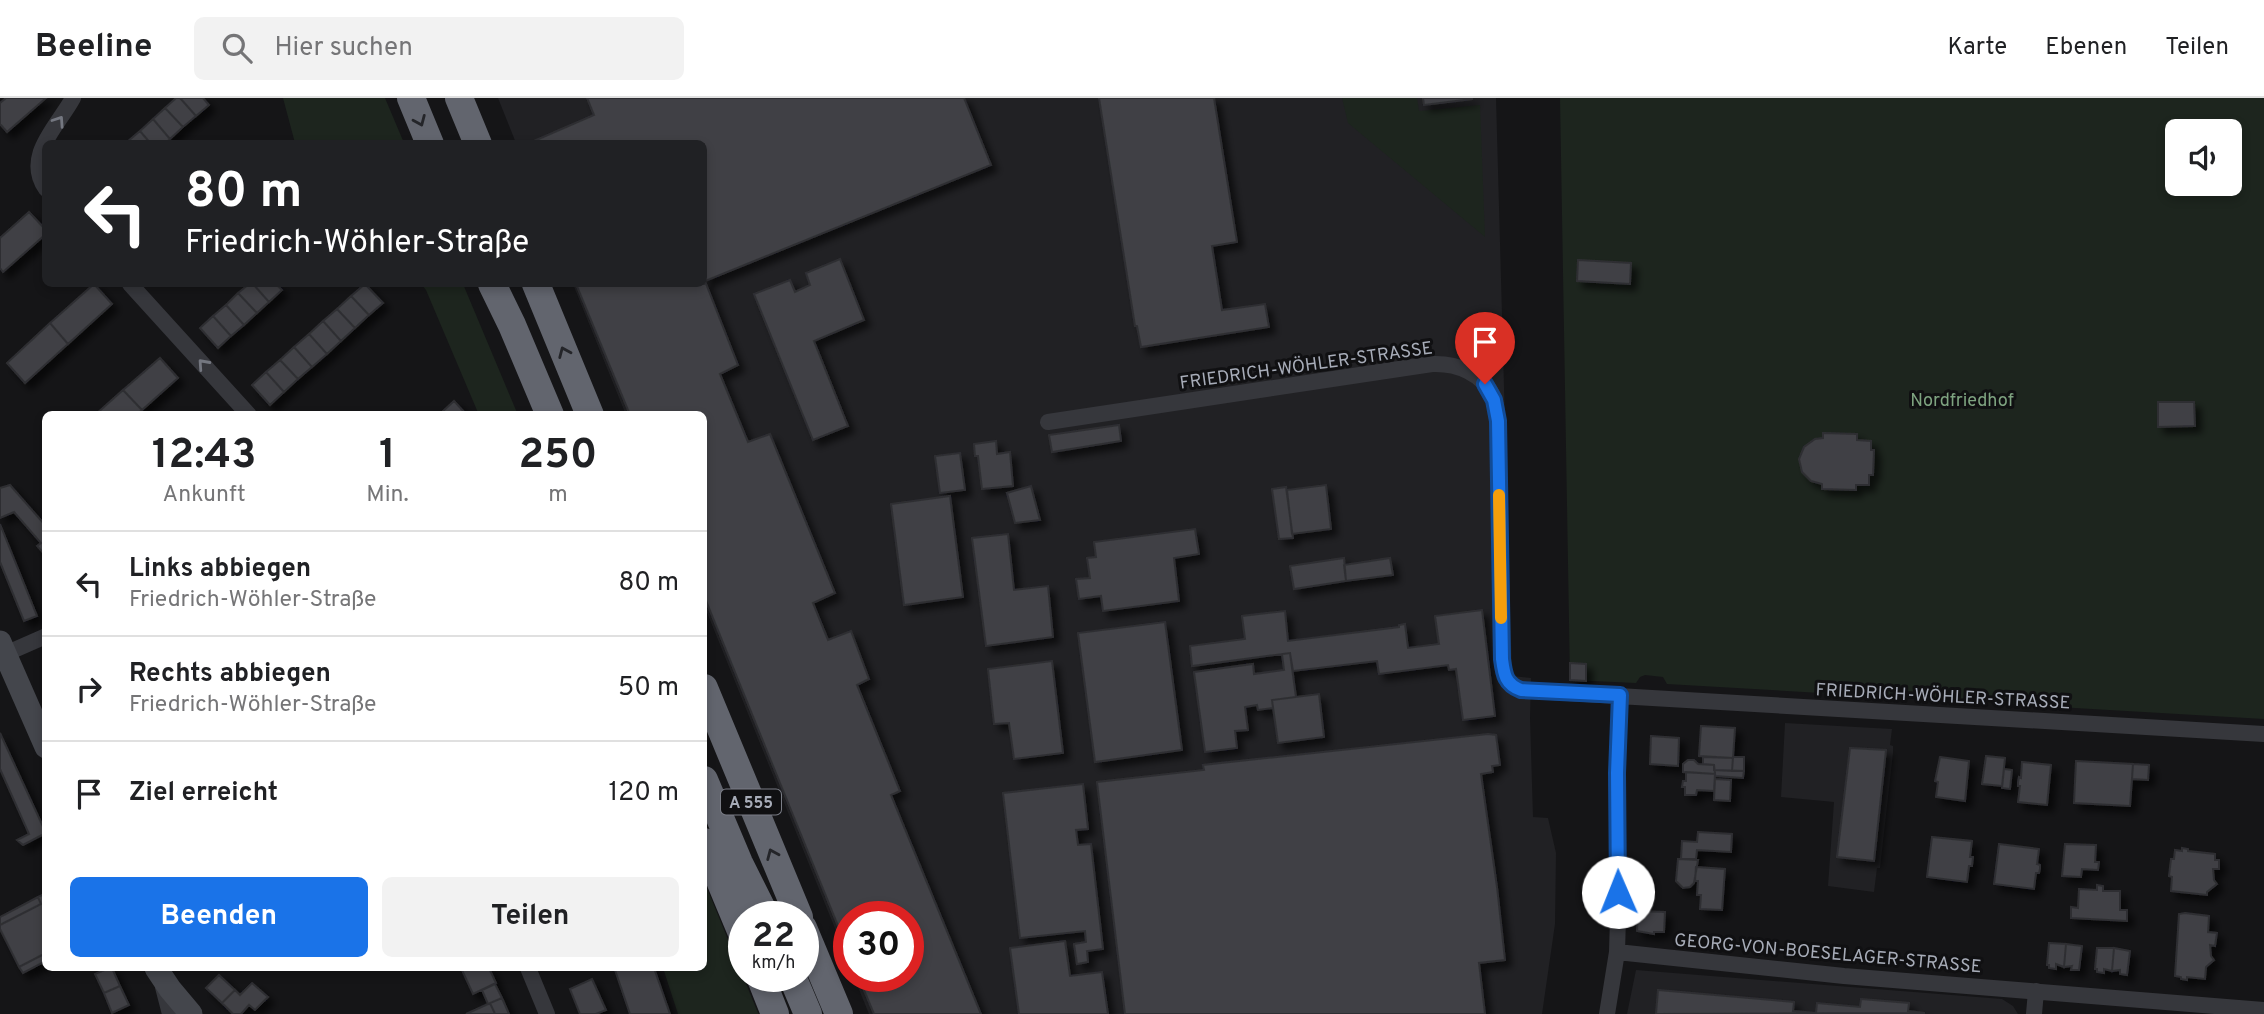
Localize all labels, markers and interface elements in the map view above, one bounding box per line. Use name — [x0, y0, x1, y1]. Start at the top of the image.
search box — [194, 17, 684, 80]
text: Beeline — [35, 27, 152, 69]
icon: search — [218, 29, 256, 67]
text: Hier suchen — [274, 32, 413, 65]
text: Karte — [1947, 33, 2007, 63]
text: Ebenen — [2045, 33, 2127, 63]
text: Teilen — [2165, 33, 2229, 63]
one-way arrow — [412, 114, 426, 126]
one-way arrow — [51, 116, 63, 129]
map controls — [2165, 119, 2242, 196]
button: sound — [2165, 119, 2242, 196]
text: 80 m — [185, 163, 302, 225]
icon: left — [70, 168, 161, 259]
text: Friedrich-Wöhler-Straße — [185, 224, 529, 264]
pin — [1455, 312, 1515, 384]
icon: arrive — [1466, 323, 1504, 361]
street label: FRIEDRICH-WÖHLER-STRASSE — [1178, 335, 1434, 396]
one-way arrow — [558, 346, 572, 359]
one-way arrow — [199, 359, 211, 372]
park label: Nordfriedhof — [1910, 390, 2014, 413]
text: 12:43 — [152, 430, 257, 483]
text: 1 — [379, 430, 396, 483]
text: 250 — [518, 430, 597, 483]
text: Ankunft — [163, 481, 246, 510]
text: Min. — [366, 481, 409, 510]
text: m — [548, 481, 568, 510]
text: Links abbiegen — [129, 553, 311, 586]
icon: left — [70, 565, 108, 603]
text: 80 m — [619, 567, 679, 600]
text: Friedrich-Wöhler-Straße — [129, 586, 376, 615]
text: Rechts abbiegen — [129, 658, 331, 691]
icon: right — [70, 670, 108, 708]
text: 50 m — [618, 672, 679, 705]
street label: FRIEDRICH-WÖHLER-STRASSE — [1815, 677, 2071, 716]
text: Friedrich-Wöhler-Straße — [129, 691, 376, 720]
icon: arrive — [70, 775, 108, 813]
text: Ziel erreicht — [129, 777, 278, 810]
text: 120 m — [609, 777, 679, 810]
road number: A 555 — [721, 790, 781, 814]
one-way arrow — [767, 849, 781, 861]
position arrow — [1581, 855, 1655, 929]
button: Beenden — [70, 877, 368, 957]
button: Teilen — [382, 877, 679, 957]
speed limit sign: 30 — [833, 901, 924, 992]
text: 22 — [752, 915, 795, 959]
street label: GEORG-VON-BOESELAGER-STRASSE — [1673, 930, 1982, 979]
text: km/h — [752, 952, 795, 975]

